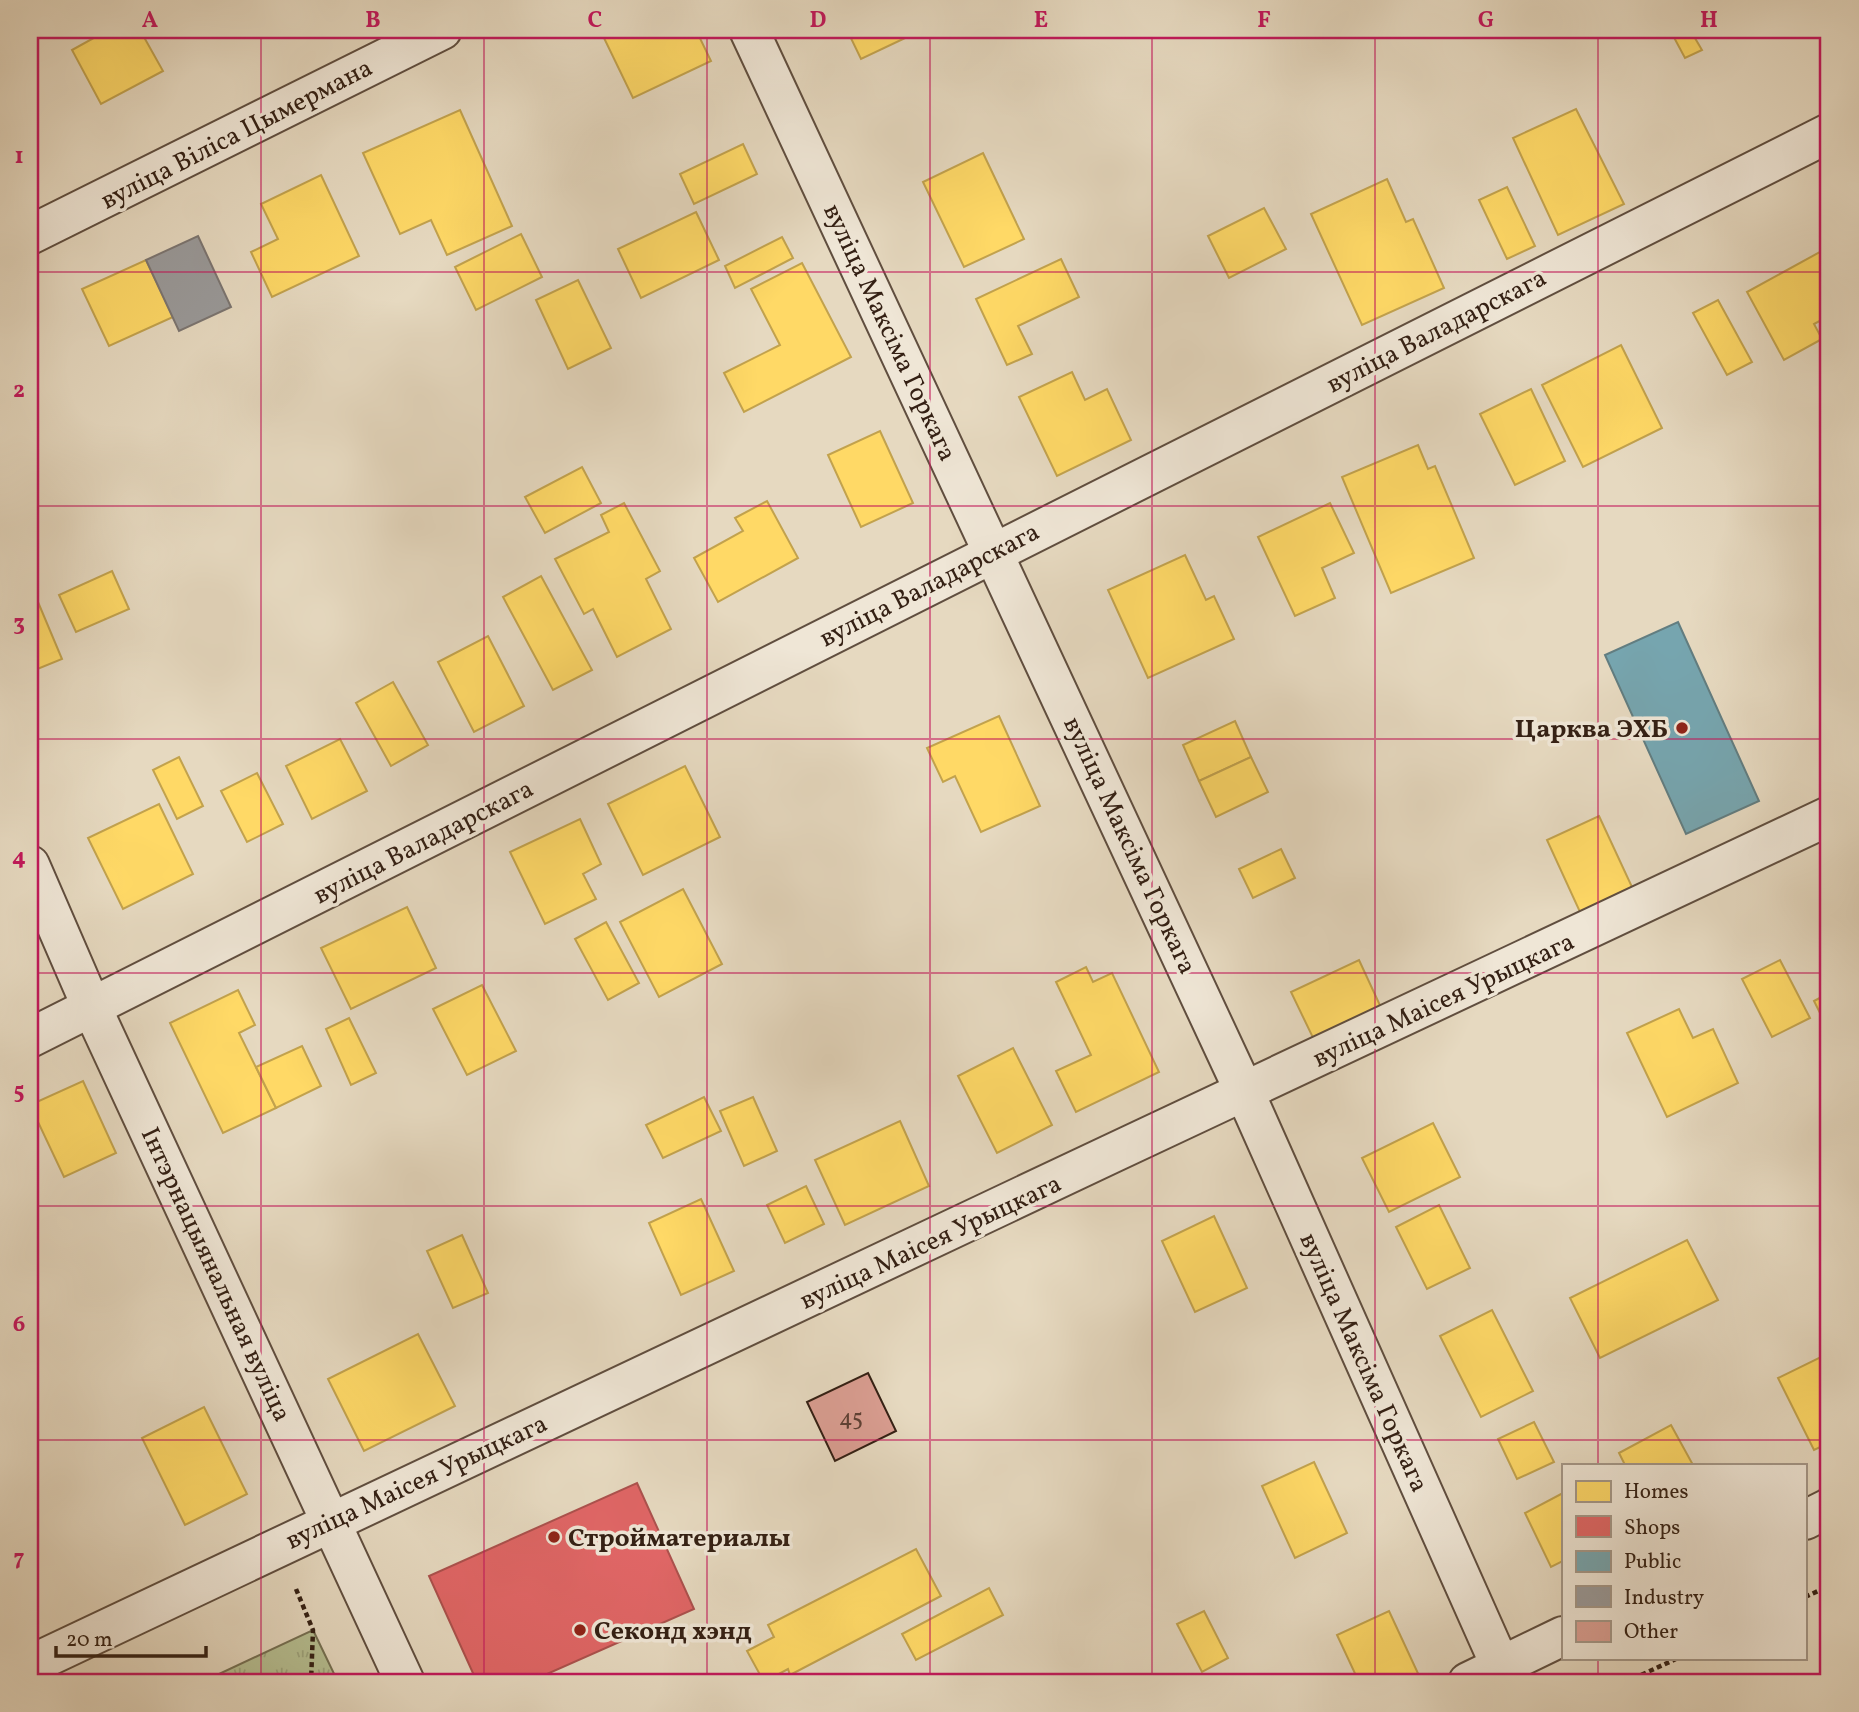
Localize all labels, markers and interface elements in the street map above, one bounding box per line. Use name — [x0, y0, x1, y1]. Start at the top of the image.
text: A — [142, 5, 158, 37]
text: B — [365, 5, 381, 37]
text: C — [588, 5, 602, 37]
text: D — [810, 5, 827, 37]
text: E — [1034, 5, 1048, 37]
text: F — [1257, 5, 1271, 37]
text: G — [1478, 5, 1494, 37]
text: H — [1700, 5, 1718, 37]
street label: вуліца Віліса Цымермана — [95, 51, 379, 219]
text: 1 — [14, 141, 24, 173]
street label: вуліца Максіма Горкага — [814, 198, 965, 467]
street label: вуліца Валадарскага — [1321, 261, 1553, 403]
text: 2 — [13, 375, 25, 407]
street label: вуліца Валадарскага — [814, 515, 1046, 657]
text: 3 — [13, 608, 25, 640]
street label: вуліца Максіма Горкага — [1054, 711, 1205, 980]
place label: Царква ЭХБ — [1515, 712, 1668, 748]
marker: Царква ЭХБ — [1674, 720, 1690, 736]
street label: вуліца Валадарскага — [308, 772, 540, 914]
text: 4 — [12, 842, 26, 874]
street label: вуліца Маісея Урыцкага — [1307, 924, 1581, 1077]
text: 5 — [13, 1076, 25, 1108]
street label: Інтэрнацыянальная вуліца — [131, 1122, 299, 1428]
street label: вуліца Маісея Урыцкага — [794, 1166, 1068, 1319]
street label: вуліца Максіма Горкага — [1290, 1227, 1437, 1498]
text: 6 — [13, 1309, 25, 1341]
house number: 45 — [839, 1403, 863, 1435]
street label: вуліца Маісея Урыцкага — [280, 1406, 554, 1559]
legend — [1562, 1464, 1806, 1660]
text: Homes — [1624, 1478, 1689, 1507]
text: Shops — [1624, 1514, 1680, 1543]
place label: Стройматериалы — [568, 1521, 791, 1557]
marker: Стройматериалы — [546, 1529, 562, 1545]
text: 7 — [14, 1543, 25, 1575]
text: Public — [1624, 1548, 1681, 1577]
text: Industry — [1624, 1584, 1705, 1613]
scale bar — [56, 1614, 206, 1658]
place label: Секонд хэнд — [594, 1614, 752, 1650]
text: Other — [1624, 1618, 1678, 1647]
marker: Секонд хэнд — [572, 1622, 588, 1638]
text: 20 m — [66, 1626, 112, 1655]

